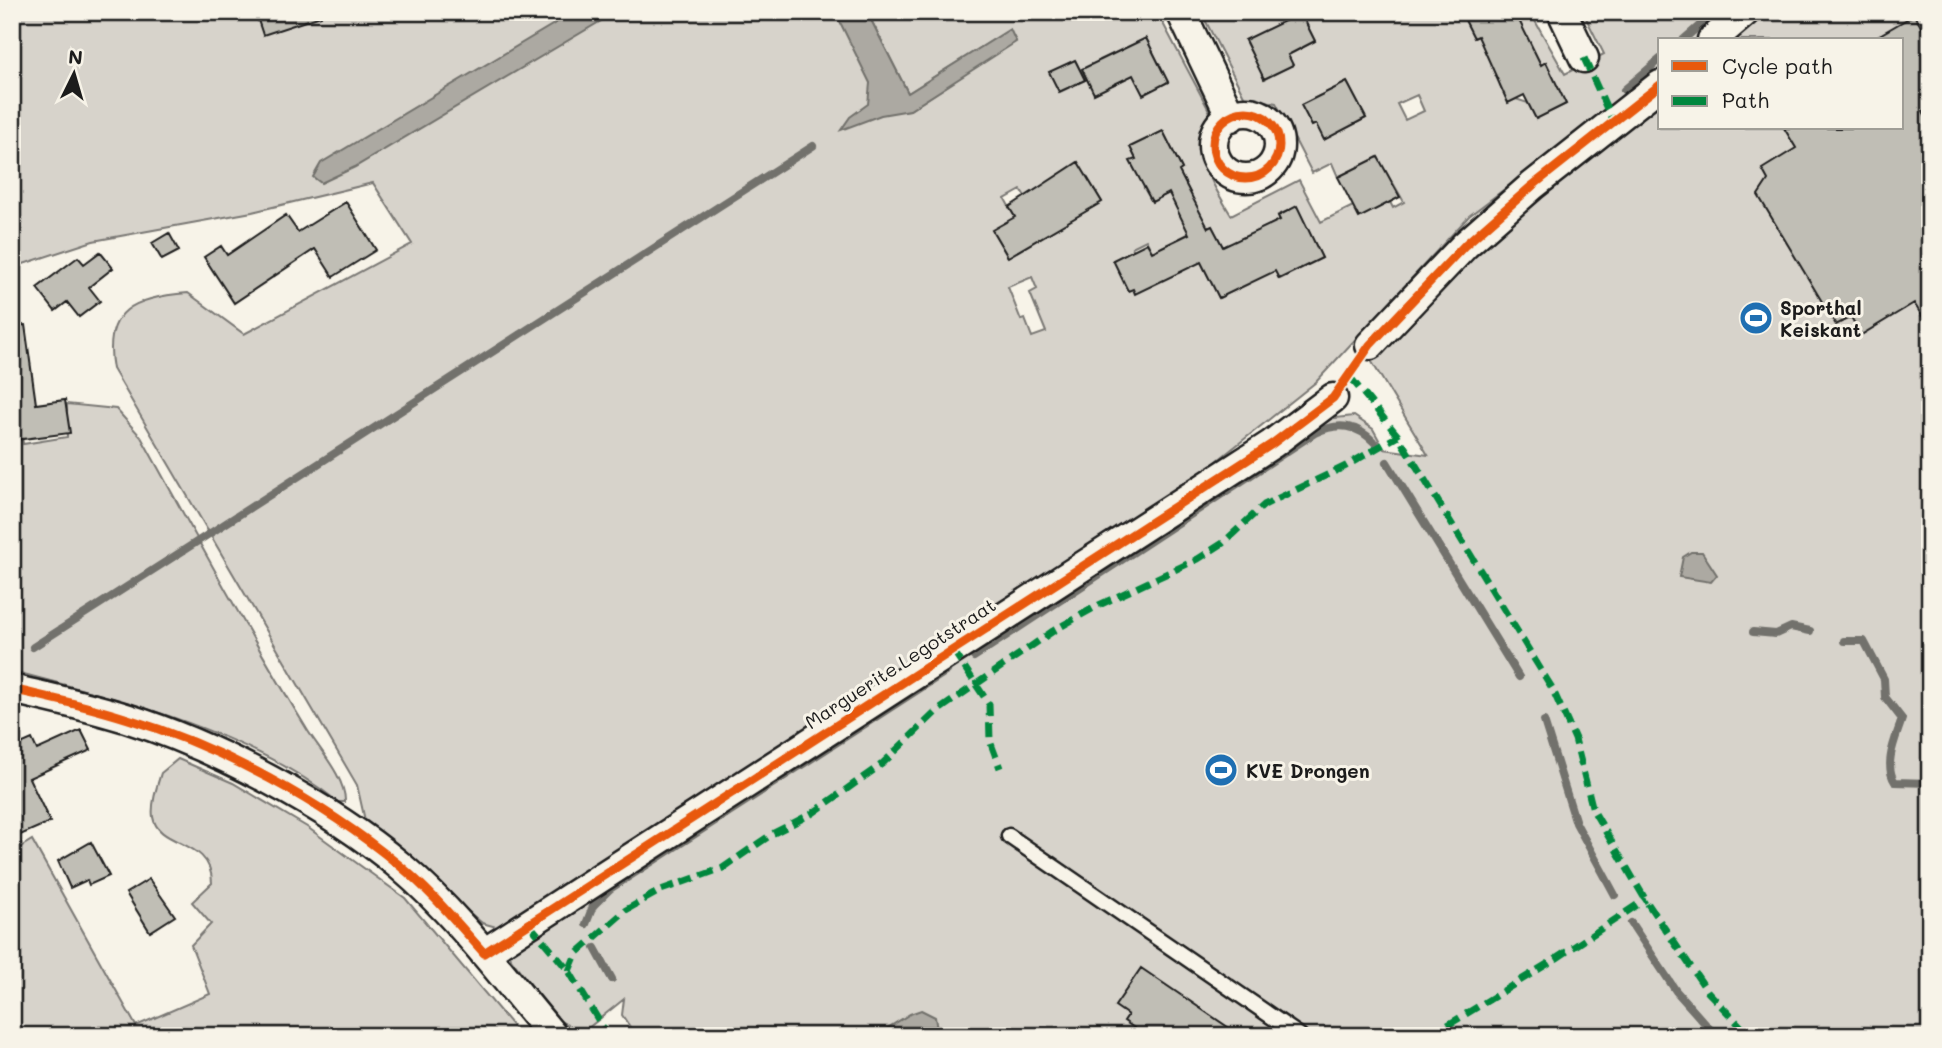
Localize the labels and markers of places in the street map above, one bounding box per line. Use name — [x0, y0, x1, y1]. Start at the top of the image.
place label: Sporthal Keiskant — [1780, 295, 1862, 342]
sports icon: Sporthal Keiskant — [1737, 299, 1775, 337]
sports icon: KVE Drongen — [1202, 751, 1240, 789]
place label: KVE Drongen — [1246, 758, 1370, 783]

